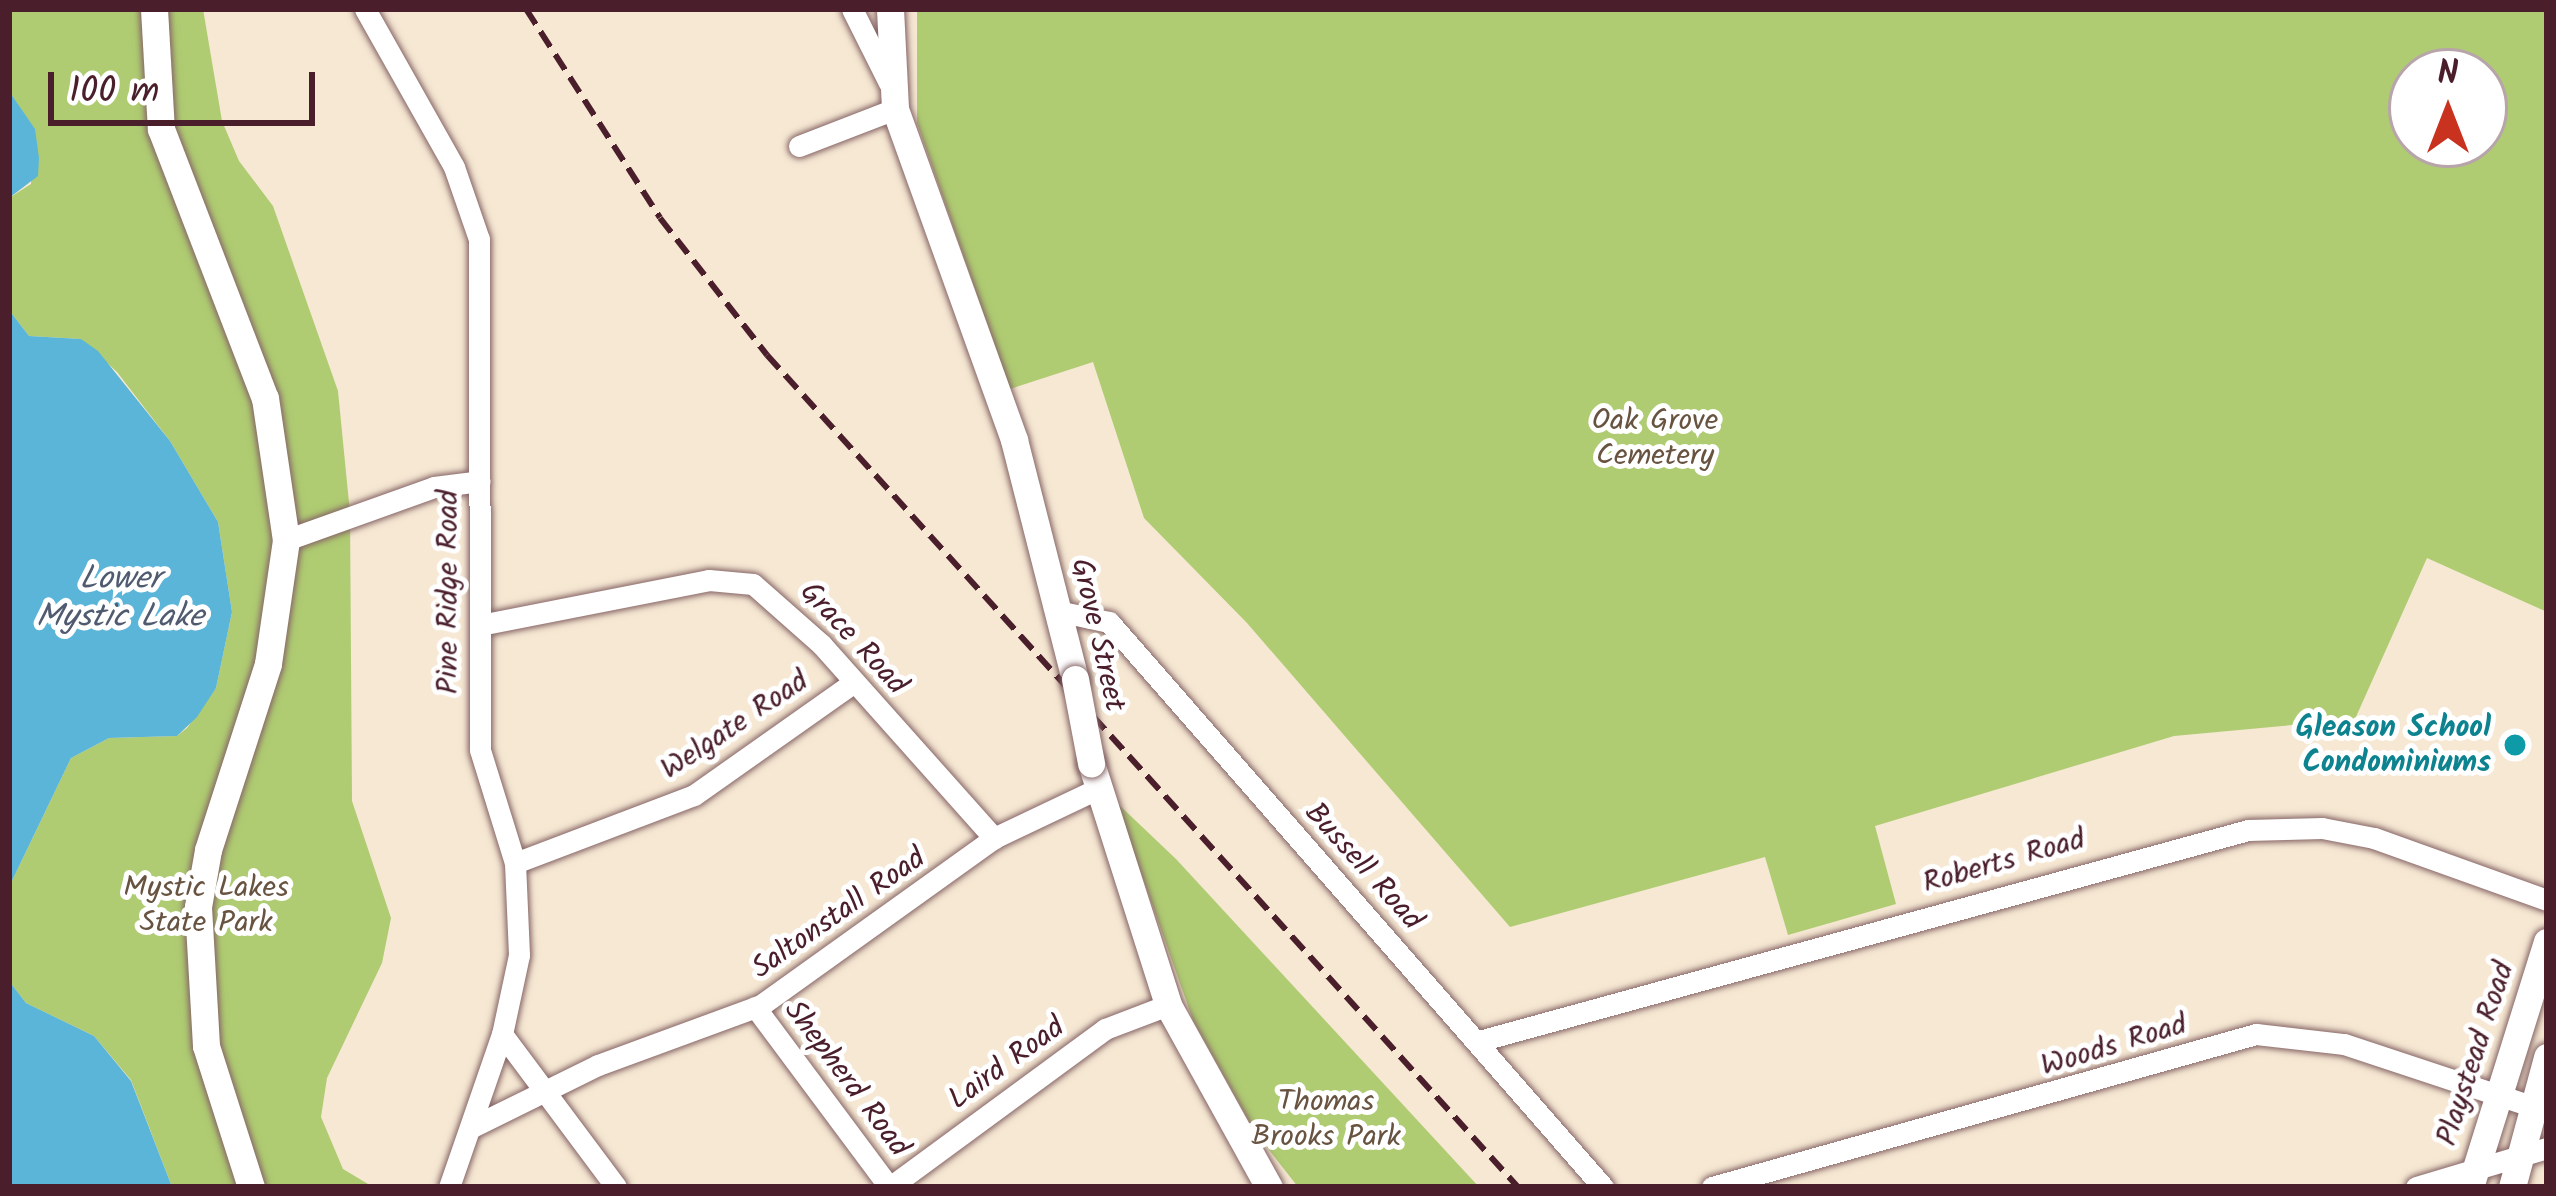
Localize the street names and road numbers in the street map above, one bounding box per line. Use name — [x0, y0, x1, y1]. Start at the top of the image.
street label: Pine Ridge Road — [431, 490, 467, 694]
street label: Grove Street — [1062, 555, 1132, 715]
street label: Grace Road — [792, 575, 914, 703]
street label: Welgate Road — [654, 664, 816, 788]
street label: Bussell Road — [1296, 796, 1430, 938]
street label: Roberts Road — [1919, 822, 2089, 902]
street label: Saltonstall Road — [745, 841, 933, 987]
street label: Playstead Road — [2429, 958, 2523, 1150]
street label: Shepherd Road — [776, 994, 916, 1164]
street label: Woods Road — [2037, 1007, 2191, 1085]
street label: Laird Road — [942, 1010, 1072, 1118]

